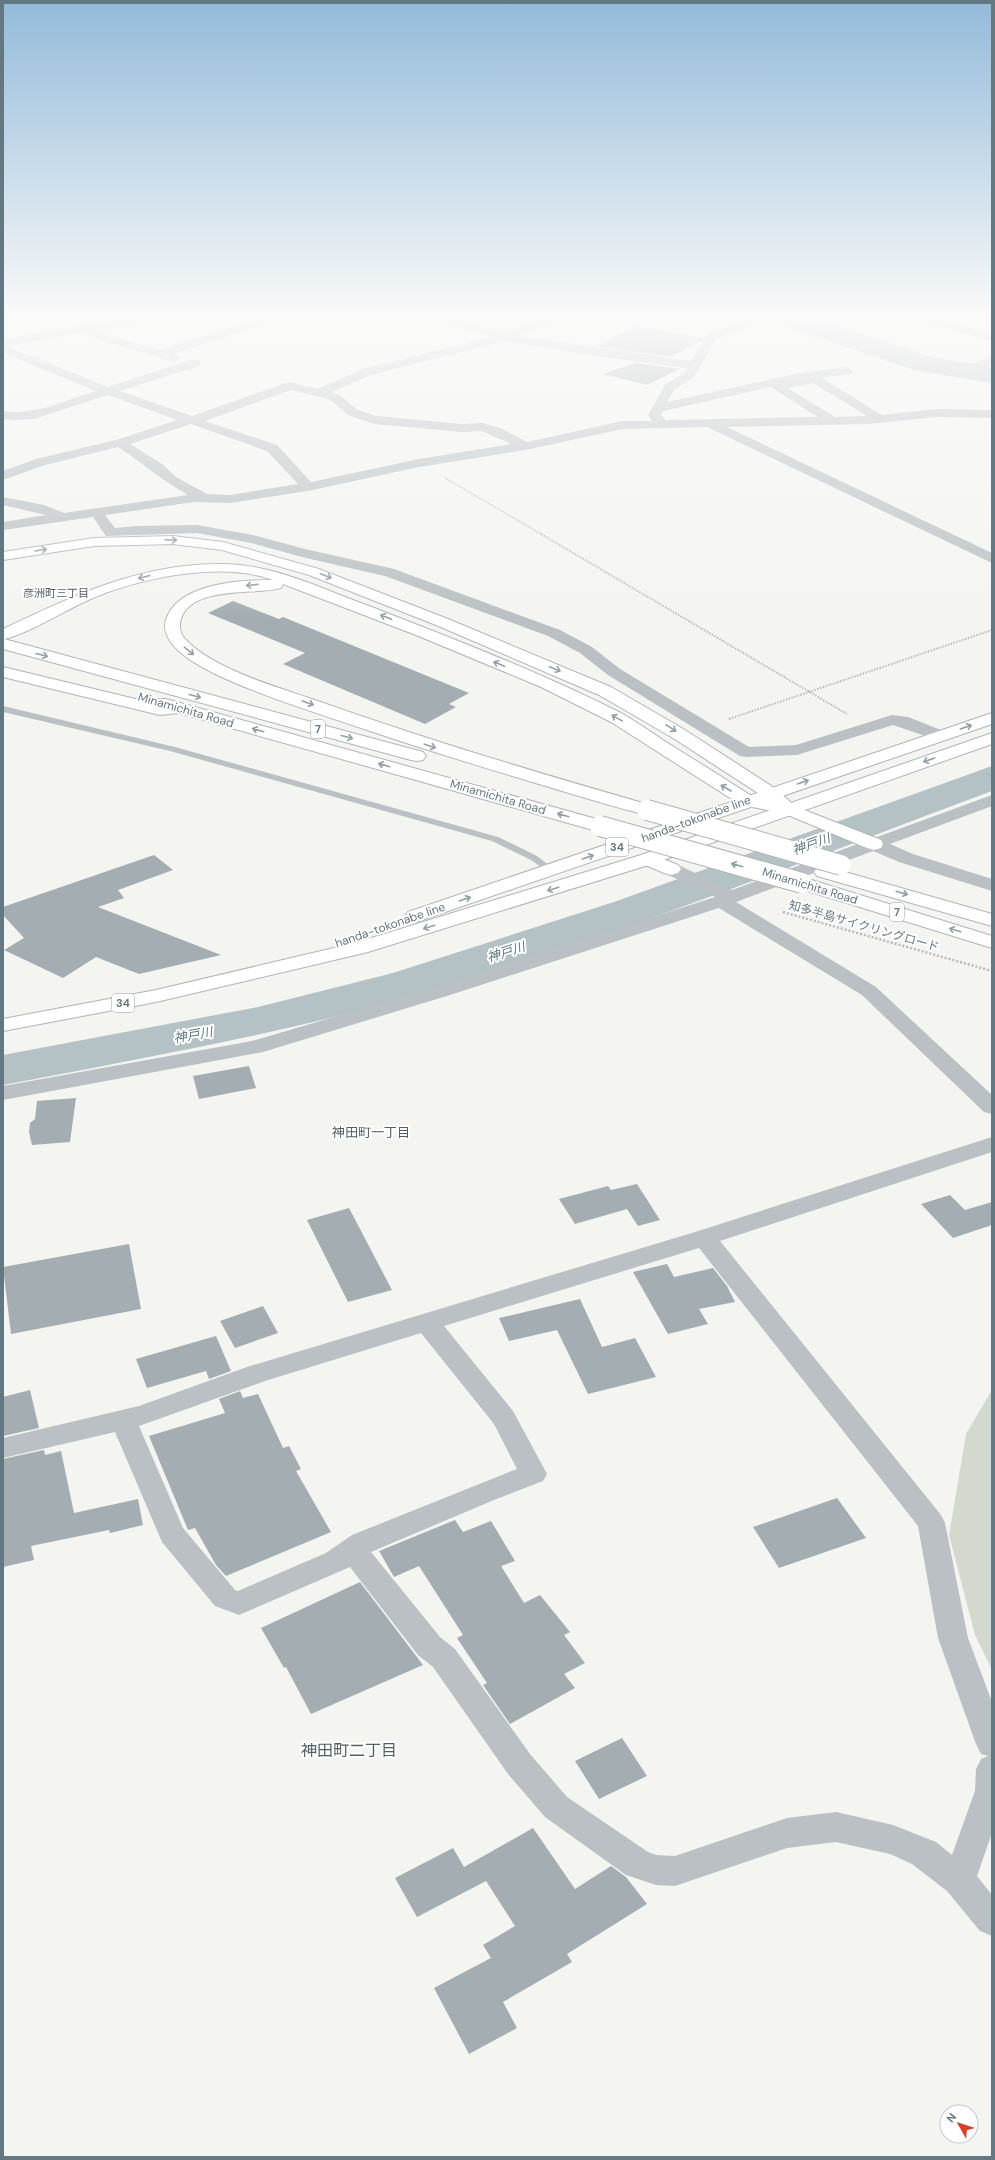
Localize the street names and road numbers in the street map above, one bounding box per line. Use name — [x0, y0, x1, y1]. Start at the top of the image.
street label: Minamichita Road — [136, 689, 236, 731]
road number: 7 — [311, 720, 325, 738]
street label: Minamichita Road — [448, 776, 548, 818]
street label: handa-tokonabe line — [639, 792, 753, 846]
road number: 34 — [606, 838, 628, 856]
street label: Minamichita Road — [760, 864, 860, 908]
street label: 知多半島サイクリングロード — [787, 897, 941, 955]
street label: handa-tokonabe line — [333, 899, 447, 951]
road number: 7 — [890, 903, 904, 921]
road number: 34 — [112, 994, 134, 1012]

